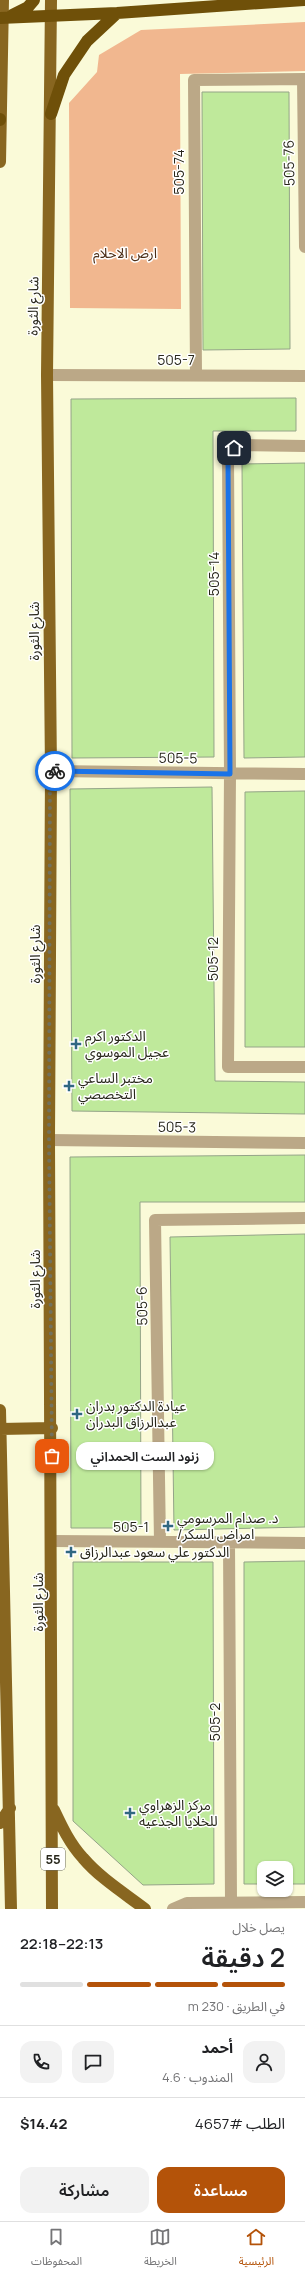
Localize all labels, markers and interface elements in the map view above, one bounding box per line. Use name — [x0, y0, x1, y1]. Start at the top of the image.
street label: 505-76 — [279, 140, 298, 186]
street label: 505-74 — [169, 149, 188, 195]
park label: ارض الاحلام — [93, 243, 157, 264]
street label: شارع الثورة — [22, 276, 45, 336]
street label: 505-7 — [157, 350, 195, 369]
pin — [217, 431, 251, 465]
icon: home — [223, 437, 245, 459]
street label: 505-14 — [204, 552, 223, 596]
street label: شارع الثورة — [24, 601, 45, 661]
street label: 505-5 — [159, 748, 198, 767]
courier — [35, 751, 75, 791]
icon: bike — [44, 760, 66, 782]
street label: شارع الثورة — [25, 924, 46, 984]
street label: 505-12 — [203, 937, 222, 981]
place label: الدكتور اكرم عجيل الموسوي — [85, 1026, 169, 1063]
marker: الدكتور اكرم عجيل الموسوي — [70, 1038, 82, 1050]
place label: مختبر الساعي التخصصي — [78, 1068, 153, 1105]
marker: مختبر الساعي التخصصي — [63, 1080, 75, 1092]
street label: 505-3 — [158, 1117, 196, 1136]
street label: شارع الثورة — [25, 1249, 46, 1309]
street label: 505-6 — [132, 1286, 151, 1326]
place label: عيادة الدكتور بدران عبدالرزاق البدران — [86, 1396, 186, 1431]
marker: عيادة الدكتور بدران عبدالرزاق البدران — [71, 1408, 83, 1420]
pin — [35, 1439, 69, 1473]
callout: زنود الست الحمداني — [76, 1442, 214, 1470]
icon: bag — [41, 1445, 63, 1467]
text: زنود الست الحمداني — [91, 1447, 199, 1465]
place label: د. صدام المرسومي /امراض السكر — [177, 1508, 279, 1543]
street label: 505-1 — [113, 1517, 149, 1536]
marker: د. صدام المرسومي /امراض السكر — [162, 1520, 174, 1532]
place label: الدكتور علي سعود عبدالرزاق — [80, 1542, 229, 1563]
marker: الدكتور علي سعود عبدالرزاق — [65, 1546, 77, 1558]
street label: شارع الثورة — [28, 1572, 49, 1632]
street label: 505-2 — [205, 1703, 224, 1741]
place label: مركز الزهراوي للخلايا الجذعيه — [139, 1795, 218, 1830]
marker: مركز الزهراوي للخلايا الجذعيه — [124, 1807, 136, 1819]
road number: 55 — [41, 1848, 65, 1870]
map controls — [257, 1861, 293, 1897]
button: layers — [257, 1861, 293, 1897]
text: يصل خلال — [232, 1918, 285, 1936]
text: 22:13–22:18 — [20, 1933, 103, 1954]
text: 2 دقيقة — [201, 1939, 285, 1975]
text: في الطريق · 230 m — [188, 1997, 285, 2015]
text: أحمد — [202, 2037, 233, 2058]
button: phone — [20, 2041, 62, 2083]
button: chat — [72, 2041, 114, 2083]
button: person — [243, 2041, 285, 2083]
text: المندوب · 4.6 — [162, 2068, 233, 2086]
text: $14.42 — [20, 2113, 67, 2134]
text: الطلب #4657 — [195, 2113, 285, 2134]
button: مشاركة — [20, 2167, 149, 2213]
button: مساعدة — [157, 2167, 285, 2213]
tab: المحفوظات — [31, 2226, 82, 2273]
tab: الخريطة — [144, 2226, 177, 2273]
tab: الرئيسية — [239, 2226, 274, 2273]

